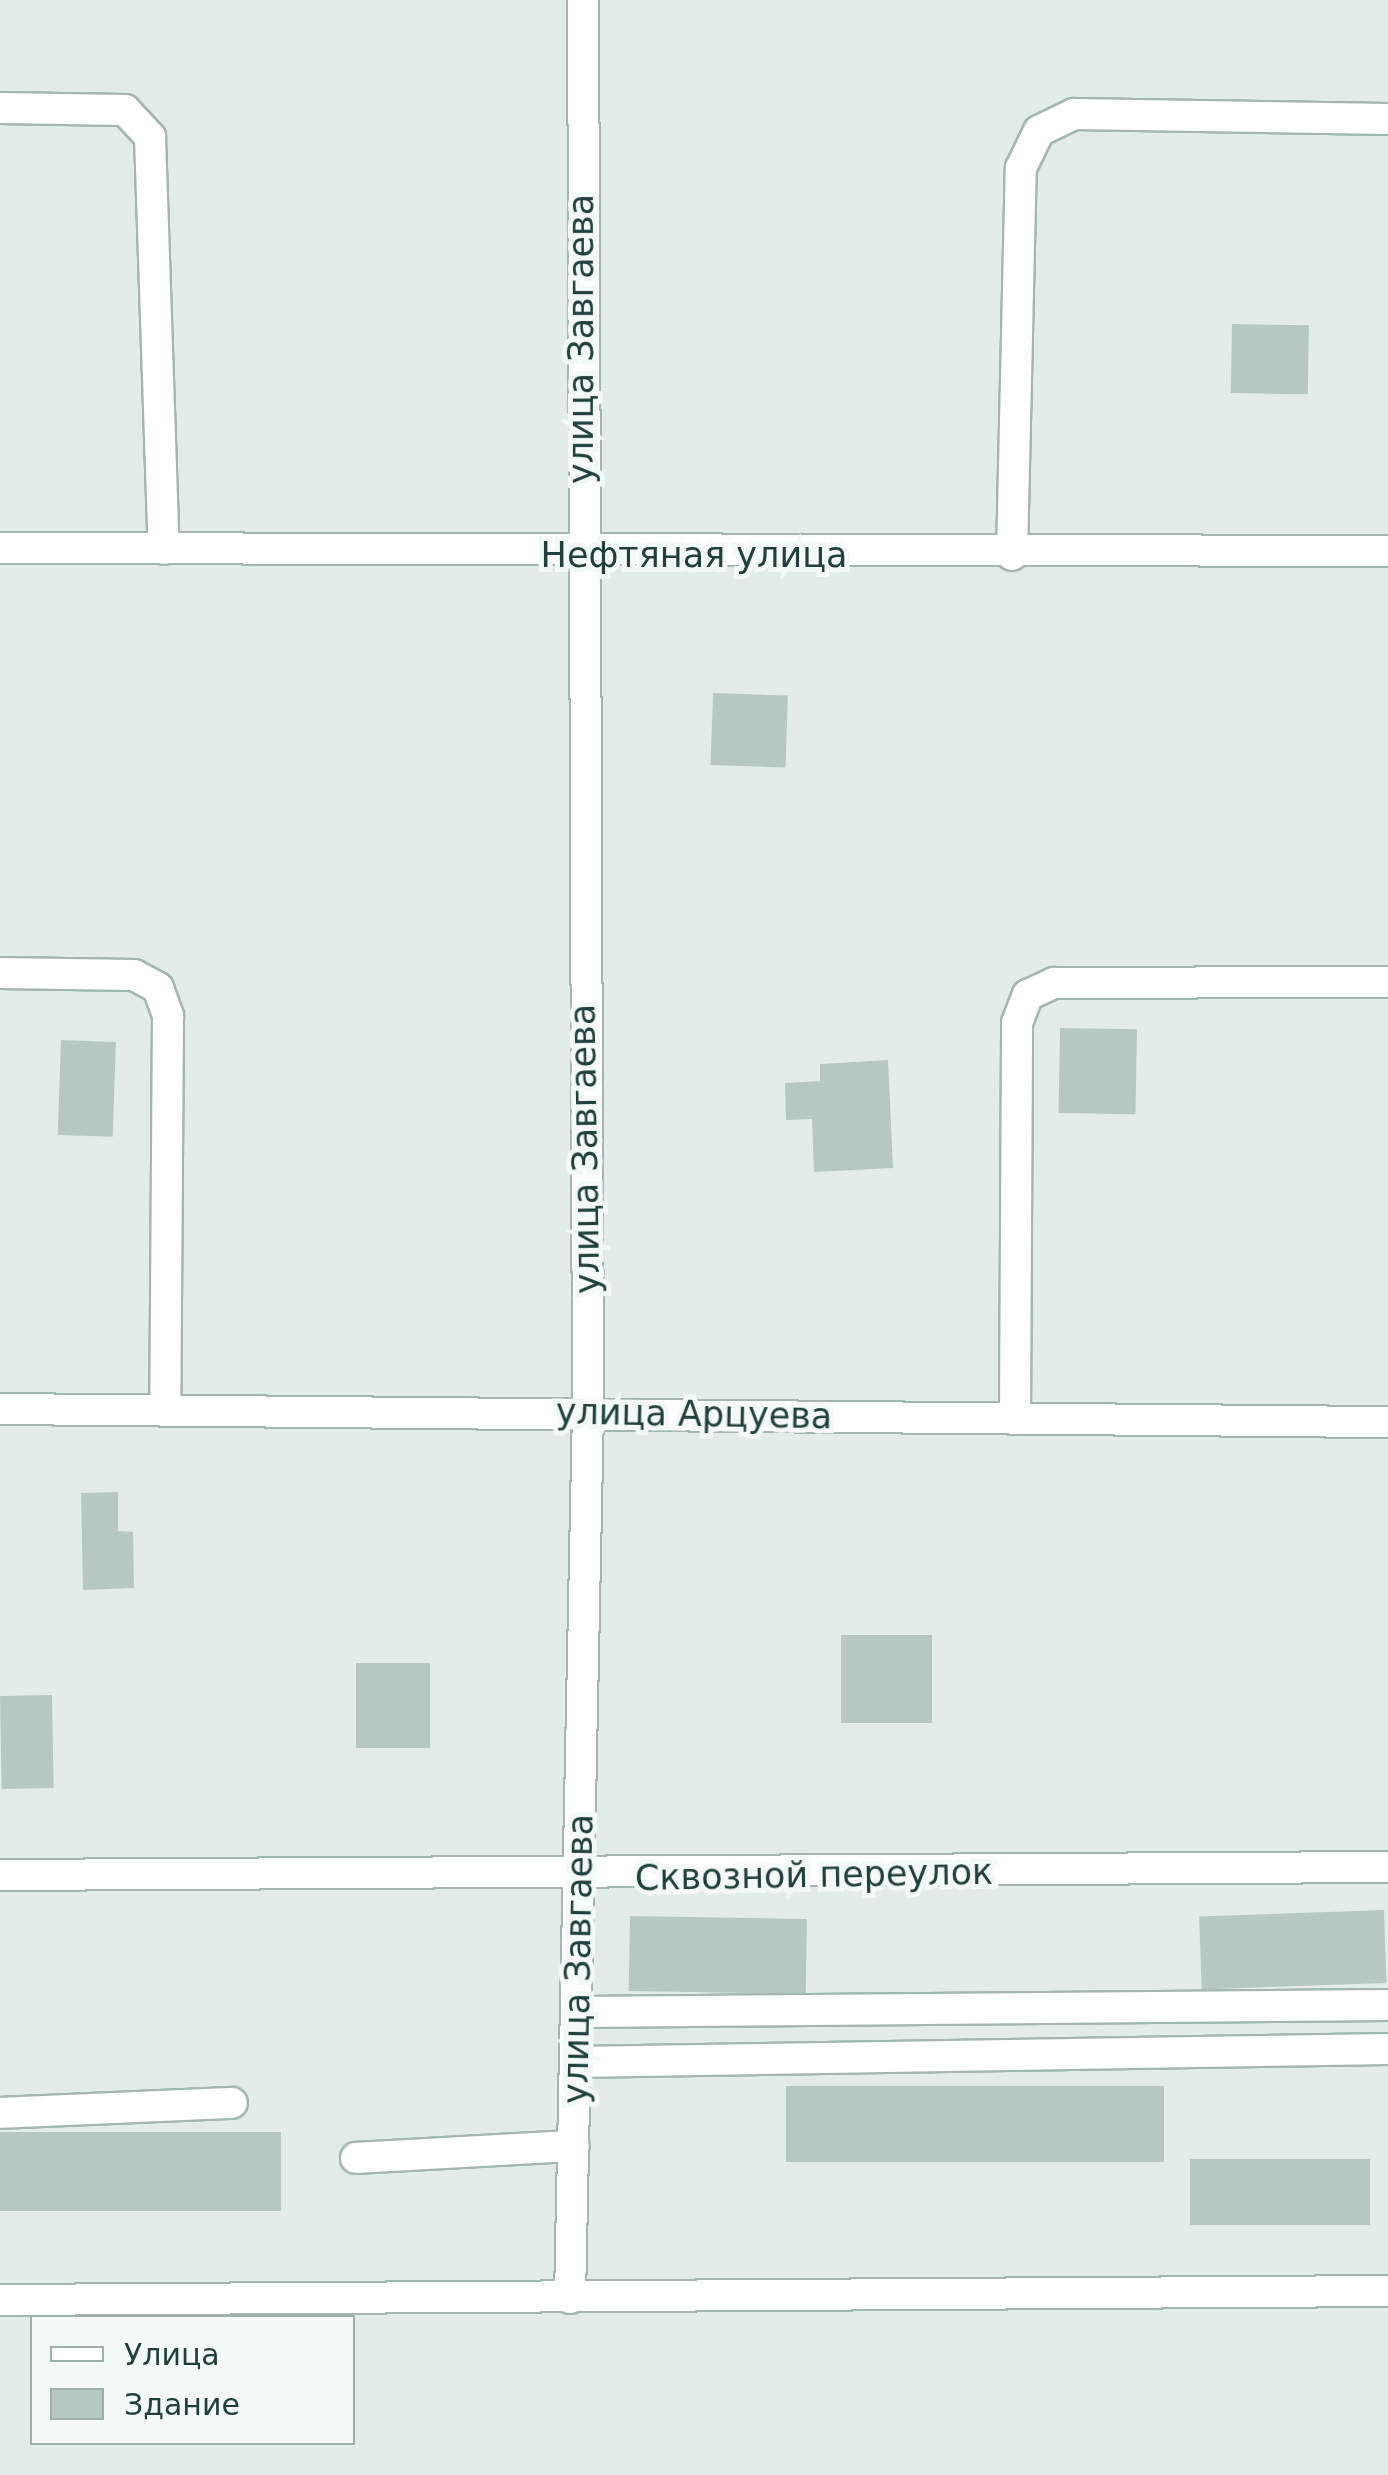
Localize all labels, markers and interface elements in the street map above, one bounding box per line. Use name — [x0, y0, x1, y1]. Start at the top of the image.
street label: улица Завгаева — [560, 194, 602, 484]
street label: Нефтяная улица — [541, 534, 847, 576]
street label: улица Завгаева — [561, 1004, 609, 1294]
street label: улица Арцуева — [555, 1391, 833, 1437]
street label: улица Завгаева — [554, 1814, 602, 2104]
street label: Сквозной переулок — [635, 1851, 993, 1899]
legend — [30, 2315, 355, 2445]
text: Улица — [124, 2337, 220, 2372]
text: Здание — [124, 2387, 240, 2422]

